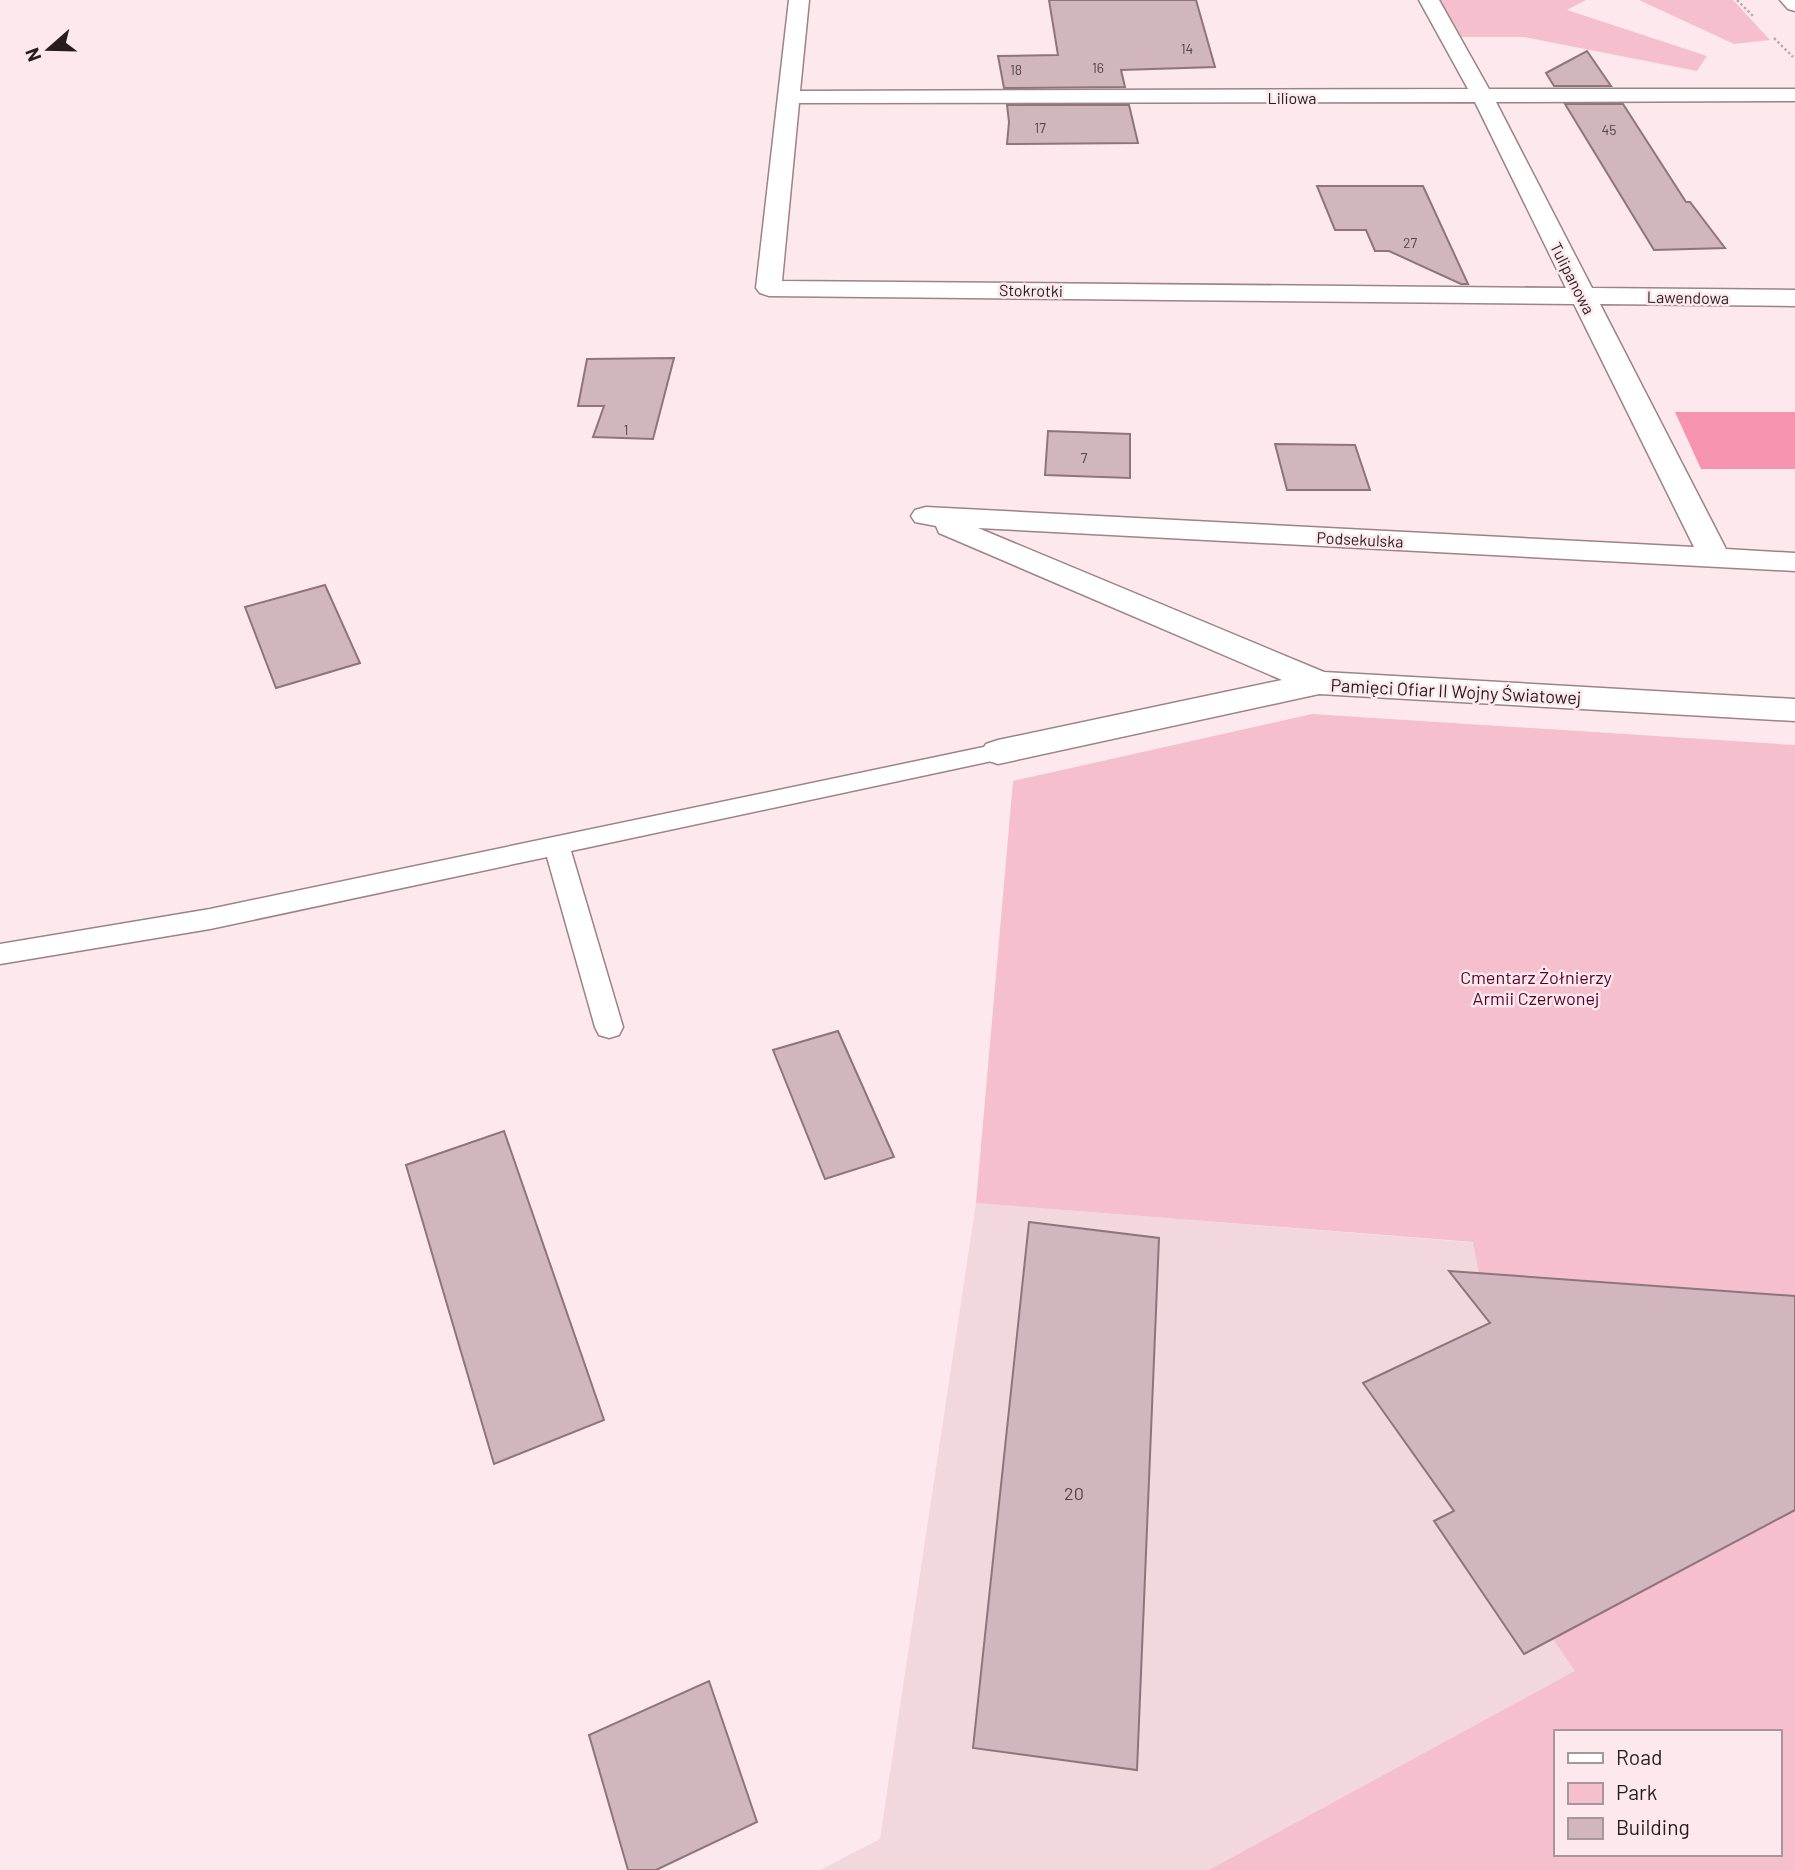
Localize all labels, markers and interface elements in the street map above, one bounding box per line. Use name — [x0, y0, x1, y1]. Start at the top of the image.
north arrow — [14, 14, 84, 84]
house number: 14 — [1181, 40, 1193, 57]
text: N — [20, 45, 46, 65]
house number: 16 — [1092, 59, 1104, 76]
house number: 18 — [1010, 61, 1022, 78]
street label: Liliowa — [1268, 88, 1316, 107]
house number: 17 — [1034, 119, 1046, 136]
house number: 45 — [1602, 121, 1616, 138]
house number: 27 — [1403, 234, 1417, 251]
street label: Tulipanowa — [1547, 239, 1599, 317]
street label: Stokrotki — [999, 280, 1063, 300]
street label: Lawendowa — [1647, 287, 1729, 307]
house number: 1 — [624, 421, 628, 438]
house number: 7 — [1081, 449, 1088, 466]
street label: Podsekulska — [1316, 527, 1404, 551]
street label: Pamięci Ofiar II Wojny Światowej — [1330, 673, 1582, 709]
park label: Cmentarz Żołnierzy Armii Czerwonej — [1460, 966, 1612, 1009]
house number: 20 — [1064, 1482, 1084, 1504]
legend — [1554, 1730, 1781, 1856]
text: Road — [1616, 1744, 1662, 1769]
text: Park — [1616, 1779, 1657, 1804]
text: Building — [1616, 1814, 1690, 1839]

